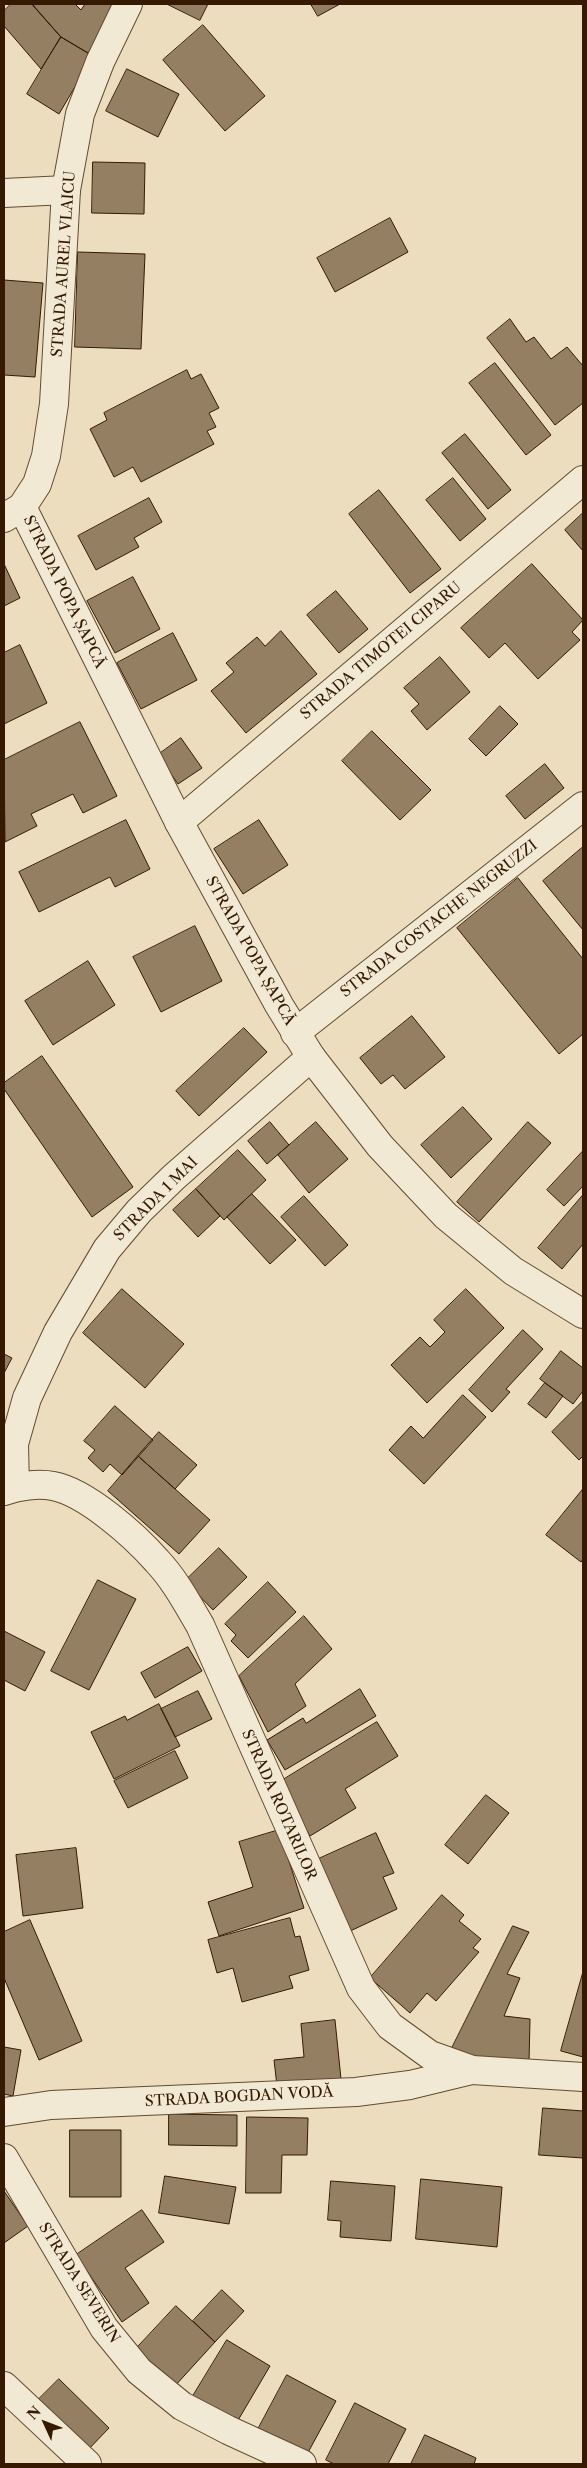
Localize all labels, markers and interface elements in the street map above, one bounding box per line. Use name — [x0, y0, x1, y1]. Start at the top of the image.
street label: STRADA AUREL VLAICU — [49, 170, 79, 358]
street label: STRADA POPA ȘAPCĂ — [19, 513, 109, 671]
street label: STRADA TIMOTEI CIPARU — [297, 578, 465, 724]
street label: STRADA COSTACHE NEGRUZZI — [337, 837, 541, 1001]
street label: STRADA POPA ȘAPCĂ — [201, 873, 299, 1029]
street label: STRADA 1 MAI — [110, 1153, 202, 1245]
street label: STRADA ROTARILOR — [238, 1727, 320, 1883]
street label: STRADA BOGDAN VODĂ — [144, 2083, 334, 2111]
street label: STRADA SEVERIN — [35, 2219, 123, 2347]
north arrow — [20, 2398, 70, 2448]
text: N — [23, 2402, 45, 2423]

